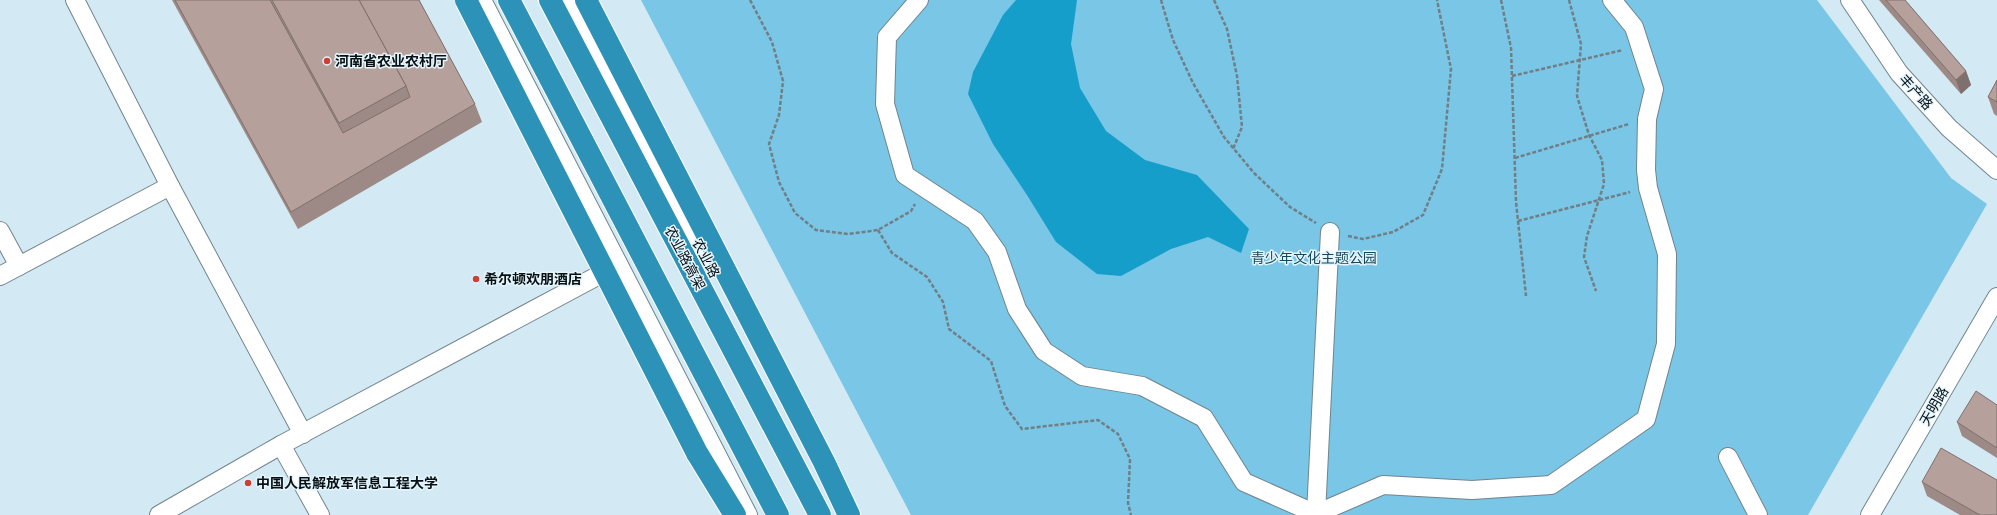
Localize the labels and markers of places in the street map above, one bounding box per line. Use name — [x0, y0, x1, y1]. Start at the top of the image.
place label: 河南省农业农村厅 — [335, 52, 447, 70]
marker: 河南省农业农村厅 — [322, 56, 332, 66]
place label: 希尔顿欢朋酒店 — [484, 270, 582, 288]
marker: 希尔顿欢朋酒店 — [471, 274, 481, 284]
place label: 中国人民解放军信息工程大学 — [256, 474, 438, 492]
marker: 中国人民解放军信息工程大学 — [243, 478, 253, 488]

